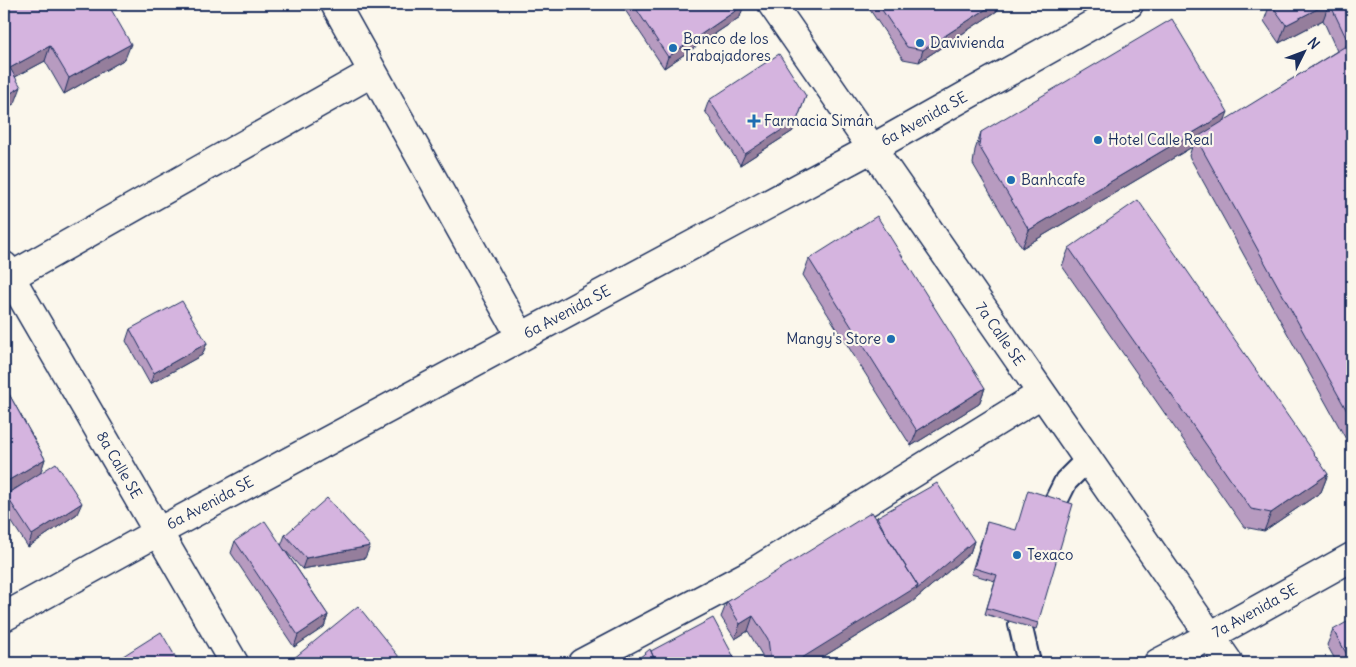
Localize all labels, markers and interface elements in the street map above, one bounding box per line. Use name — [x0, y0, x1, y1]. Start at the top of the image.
north arrow — [1278, 28, 1328, 78]
place label: Banco de los Trabajadores — [683, 29, 771, 65]
place label: Davivienda — [930, 33, 1005, 52]
text: N — [1304, 34, 1324, 53]
marker: Davivienda — [914, 37, 926, 49]
marker: Banco de los Trabajadores — [667, 42, 679, 54]
street label: 6a Avenida SE — [877, 87, 970, 150]
place label: Farmacia Simán — [764, 111, 874, 130]
marker: Farmacia Simán — [748, 115, 760, 127]
place label: Hotel Calle Real — [1108, 130, 1213, 149]
marker: Hotel Calle Real — [1092, 134, 1104, 146]
place label: Banhcafe — [1021, 170, 1085, 189]
marker: Banhcafe — [1005, 174, 1017, 186]
street label: 6a Avenida SE — [520, 281, 614, 342]
street label: 7a Calle SE — [972, 298, 1029, 369]
place label: Mangy's Store — [786, 329, 881, 348]
marker: Mangy's Store — [885, 333, 897, 345]
street label: 8a Calle SE — [93, 428, 146, 502]
street label: 6a Avenida SE — [163, 472, 257, 533]
place label: Texaco — [1027, 545, 1073, 564]
marker: Texaco — [1011, 549, 1023, 561]
street label: 7a Avenida SE — [1209, 579, 1301, 642]

